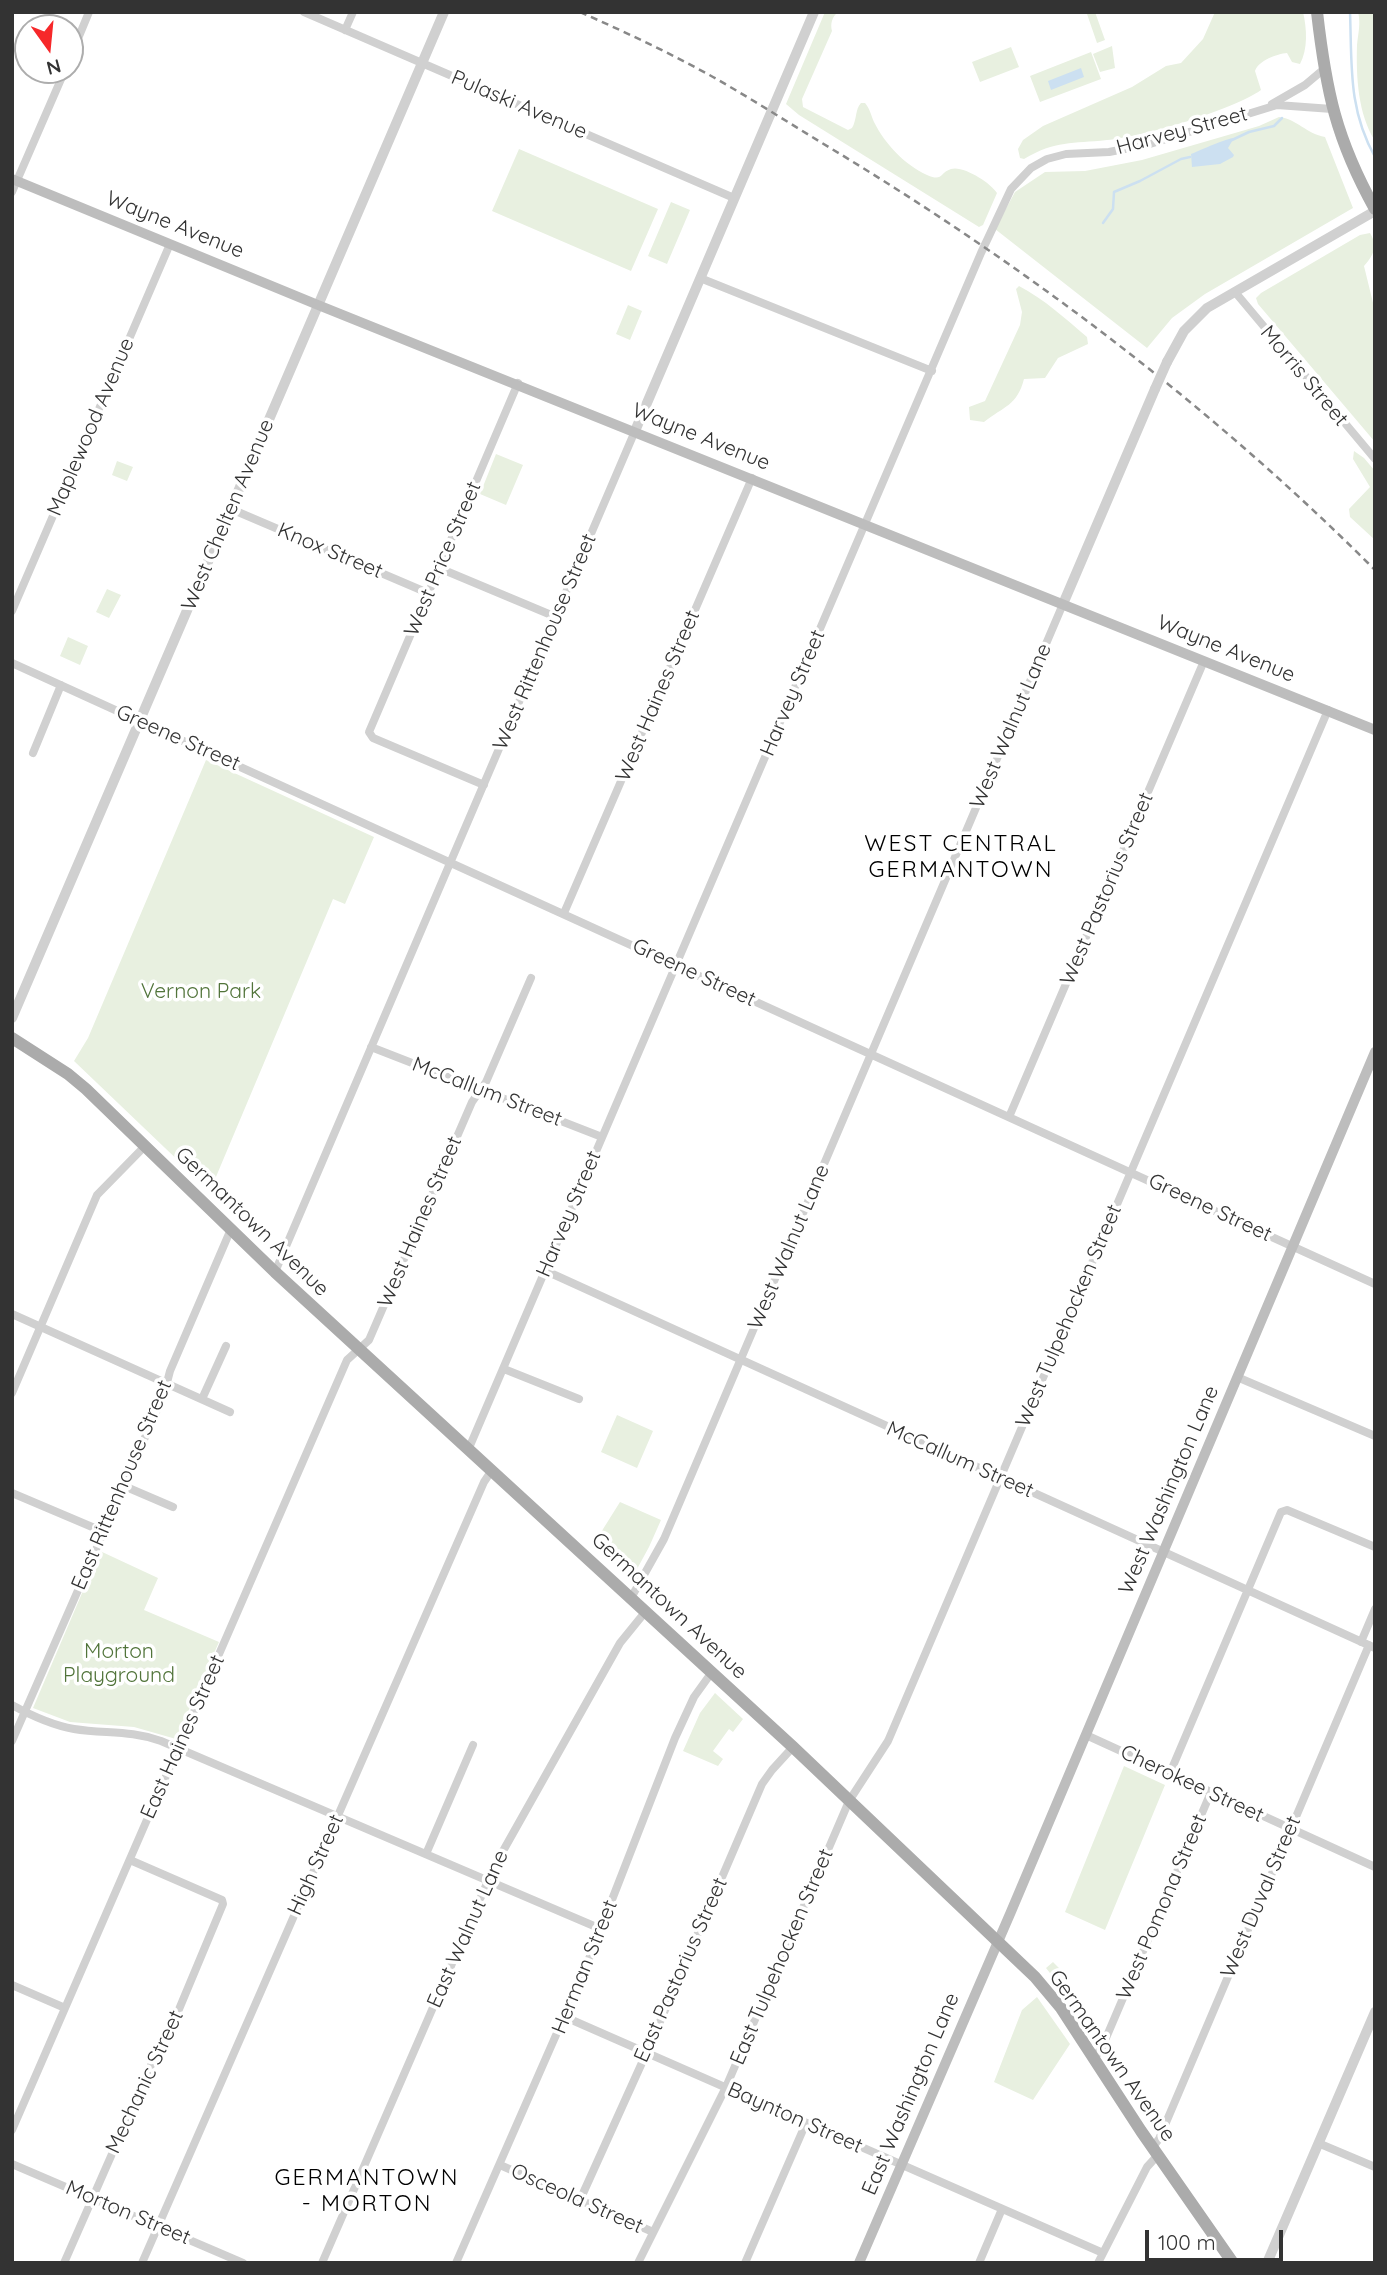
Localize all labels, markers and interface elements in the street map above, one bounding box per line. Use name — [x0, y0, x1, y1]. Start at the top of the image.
north arrow — [14, 14, 84, 84]
text: N — [44, 54, 64, 81]
street label: Pulaski Avenue — [447, 65, 591, 145]
street label: Harvey Street — [1114, 101, 1250, 161]
street label: Wayne Avenue — [102, 186, 248, 264]
street label: Morris Street — [1255, 321, 1353, 431]
street label: Maplewood Avenue — [42, 334, 140, 520]
street label: Wayne Avenue — [628, 398, 774, 476]
street label: West Chelten Avenue — [176, 416, 280, 614]
street label: West Price Street — [399, 478, 487, 640]
street label: Knox Street — [274, 518, 386, 584]
street label: West Rittenhouse Street — [488, 530, 602, 754]
street label: West Haines Street — [610, 606, 706, 786]
street label: Wayne Avenue — [1153, 610, 1299, 688]
street label: Harvey Street — [755, 626, 831, 760]
street label: West Walnut Lane — [965, 640, 1057, 812]
street label: Greene Street — [112, 699, 244, 777]
street label: West Pastorius Street — [1055, 789, 1159, 989]
district label: WEST CENTRAL GERMANTOWN — [866, 830, 1056, 884]
street label: Greene Street — [628, 933, 760, 1013]
park label: Vernon Park — [141, 979, 261, 1005]
street label: McCallum Street — [409, 1052, 565, 1132]
street label: West Haines Street — [372, 1132, 468, 1312]
street label: Germantown Avenue — [170, 1142, 334, 1302]
street label: Harvey Street — [531, 1147, 607, 1281]
street label: West Walnut Lane — [743, 1161, 835, 1333]
street label: Greene Street — [1144, 1168, 1276, 1248]
street label: West Tulpehocken Street — [1011, 1201, 1127, 1431]
street label: East Rittenhouse Street — [66, 1376, 178, 1594]
street label: West Washington Lane — [1114, 1382, 1224, 1598]
street label: McCallum Street — [882, 1416, 1038, 1504]
street label: Germantown Avenue — [586, 1527, 752, 1685]
park label: Morton Playground — [63, 1639, 175, 1689]
street label: East Haines Street — [136, 1651, 230, 1823]
street label: Cherokee Street — [1116, 1740, 1268, 1828]
street label: West Pomona Street — [1111, 1810, 1213, 2004]
street label: High Street — [283, 1811, 349, 1919]
street label: West Duval Street — [1216, 1812, 1306, 1982]
street label: East Tulpehocken Street — [725, 1845, 839, 2069]
street label: East Walnut Lane — [422, 1846, 514, 2012]
street label: East Pastorius Street — [629, 1874, 733, 2066]
street label: Herman Street — [547, 1896, 623, 2038]
street label: Germantown Avenue — [1043, 1965, 1181, 2147]
street label: East Washington Lane — [857, 1989, 965, 2199]
street label: Mechanic Street — [101, 2006, 189, 2158]
street label: Baynton Street — [723, 2077, 867, 2159]
street label: Osceola Street — [507, 2159, 647, 2239]
district label: GERMANTOWN - MORTON — [276, 2164, 458, 2218]
street label: Morton Street — [62, 2175, 194, 2251]
scale bar — [1149, 2216, 1287, 2260]
text: 100 m — [1158, 2229, 1216, 2255]

